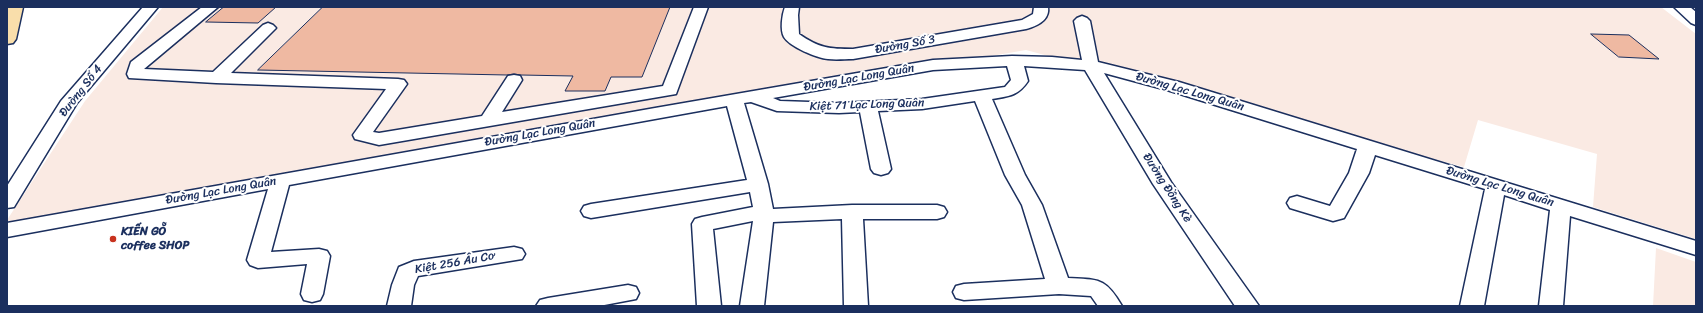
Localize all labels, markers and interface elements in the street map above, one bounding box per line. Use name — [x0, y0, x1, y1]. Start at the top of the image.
street label: Đường Số 3 — [874, 33, 936, 57]
street label: Đường Lạc Long Quân — [803, 61, 915, 95]
street label: Đường Số 4 — [56, 62, 106, 120]
street label: Đường Lạc Long Quân — [1134, 70, 1246, 114]
street label: Kiệt 71 Lạc Long Quân — [809, 96, 925, 114]
street label: Đường Lạc Long Quân — [484, 116, 596, 150]
street label: Đường Đồng Kè — [1139, 151, 1195, 225]
street label: Đường Lạc Long Quân — [1444, 164, 1556, 210]
street label: Đường Lạc Long Quân — [165, 174, 277, 208]
place label: KIẾN GỖ coffee SHOP — [121, 225, 189, 253]
marker: KIẾN GỖ coffee SHOP — [108, 234, 118, 244]
street label: Kiệt 256 Âu Cơ — [414, 249, 496, 277]

